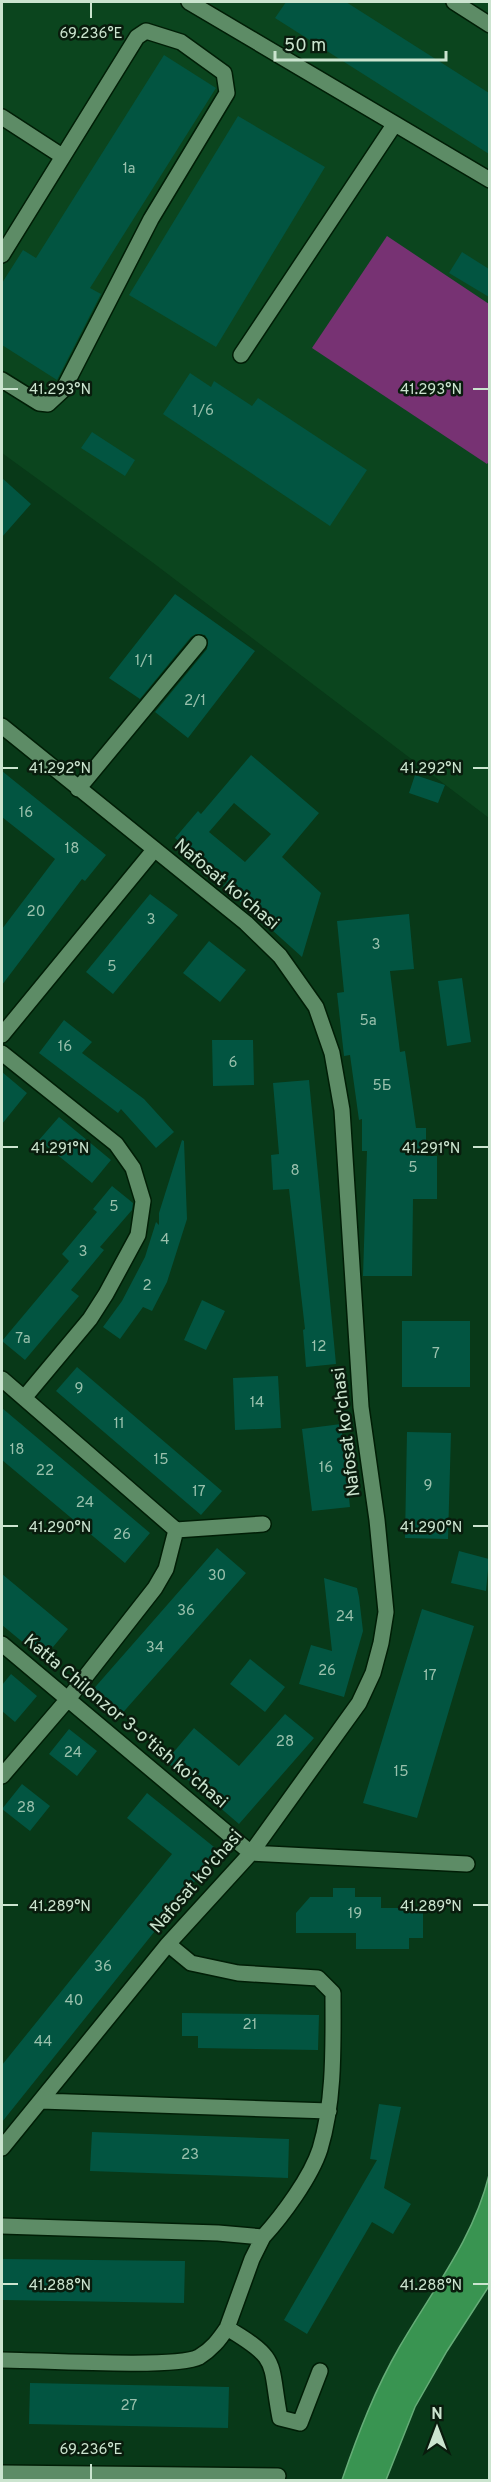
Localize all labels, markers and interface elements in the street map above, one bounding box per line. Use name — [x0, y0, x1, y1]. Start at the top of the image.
scale bar — [275, 24, 446, 62]
text: 69.236°E — [59, 25, 123, 44]
text: 50 m — [284, 35, 326, 58]
house number: 1a — [122, 160, 136, 179]
text: 41.293°N — [29, 381, 91, 400]
text: 41.293°N — [400, 381, 462, 400]
house number: 1/6 — [192, 402, 214, 421]
house number: 1/1 — [135, 652, 153, 671]
house number: 2/1 — [184, 692, 206, 711]
text: 41.292°N — [29, 760, 91, 779]
text: 41.292°N — [400, 760, 462, 779]
house number: 16 — [19, 804, 33, 823]
street label: Nafosat ko'chasi — [169, 834, 283, 936]
house number: 18 — [65, 840, 79, 859]
house number: 20 — [27, 903, 45, 922]
house number: 3 — [146, 911, 156, 930]
house number: 3 — [371, 936, 381, 955]
house number: 5 — [107, 958, 117, 977]
house number: 5a — [359, 1012, 377, 1031]
house number: 16 — [58, 1038, 72, 1057]
house number: 6 — [229, 1054, 238, 1073]
house number: 5Б — [372, 1077, 392, 1096]
text: 41.291°N — [31, 1140, 89, 1159]
text: 41.291°N — [402, 1140, 460, 1159]
house number: 5 — [408, 1159, 418, 1178]
house number: 8 — [290, 1162, 300, 1181]
house number: 5 — [109, 1198, 119, 1217]
house number: 4 — [160, 1231, 170, 1250]
house number: 3 — [78, 1243, 88, 1262]
house number: 2 — [142, 1277, 152, 1296]
house number: 7а — [15, 1330, 31, 1349]
house number: 12 — [312, 1338, 326, 1357]
house number: 7 — [432, 1345, 440, 1364]
street label: Nafosat ko'chasi — [328, 1366, 366, 1498]
house number: 9 — [75, 1380, 83, 1399]
house number: 14 — [250, 1394, 264, 1413]
house number: 11 — [113, 1415, 125, 1434]
house number: 18 — [10, 1441, 24, 1460]
house number: 15 — [154, 1451, 168, 1470]
house number: 16 — [319, 1459, 333, 1478]
house number: 22 — [36, 1462, 54, 1481]
house number: 9 — [424, 1477, 432, 1496]
house number: 17 — [192, 1483, 206, 1502]
house number: 24 — [76, 1494, 94, 1513]
text: 41.290°N — [29, 1519, 91, 1538]
text: 41.290°N — [400, 1519, 462, 1538]
house number: 26 — [113, 1526, 131, 1545]
house number: 30 — [208, 1567, 226, 1586]
house number: 36 — [177, 1602, 195, 1621]
house number: 24 — [336, 1608, 354, 1627]
street label: Katta Chilonzor 3-o'tish ko'chasi — [18, 1630, 232, 1814]
house number: 34 — [146, 1639, 164, 1658]
house number: 26 — [318, 1662, 336, 1681]
house number: 17 — [423, 1667, 437, 1686]
house number: 28 — [276, 1733, 294, 1752]
house number: 24 — [64, 1744, 82, 1763]
house number: 15 — [394, 1763, 408, 1782]
house number: 28 — [17, 1799, 35, 1818]
street label: Nafosat ko'chasi — [146, 1825, 248, 1939]
text: 41.289°N — [29, 1898, 91, 1917]
text: 41.289°N — [400, 1898, 462, 1917]
house number: 19 — [348, 1905, 362, 1924]
house number: 36 — [94, 1958, 112, 1977]
house number: 40 — [65, 1992, 83, 2011]
house number: 21 — [243, 2016, 257, 2035]
house number: 44 — [34, 2033, 52, 2052]
house number: 23 — [181, 2146, 199, 2165]
text: 41.288°N — [29, 2277, 91, 2296]
text: 41.288°N — [400, 2277, 462, 2296]
house number: 27 — [121, 2397, 138, 2416]
north arrow — [407, 2398, 467, 2458]
text: N — [431, 2405, 443, 2425]
text: 69.236°E — [59, 2441, 123, 2460]

